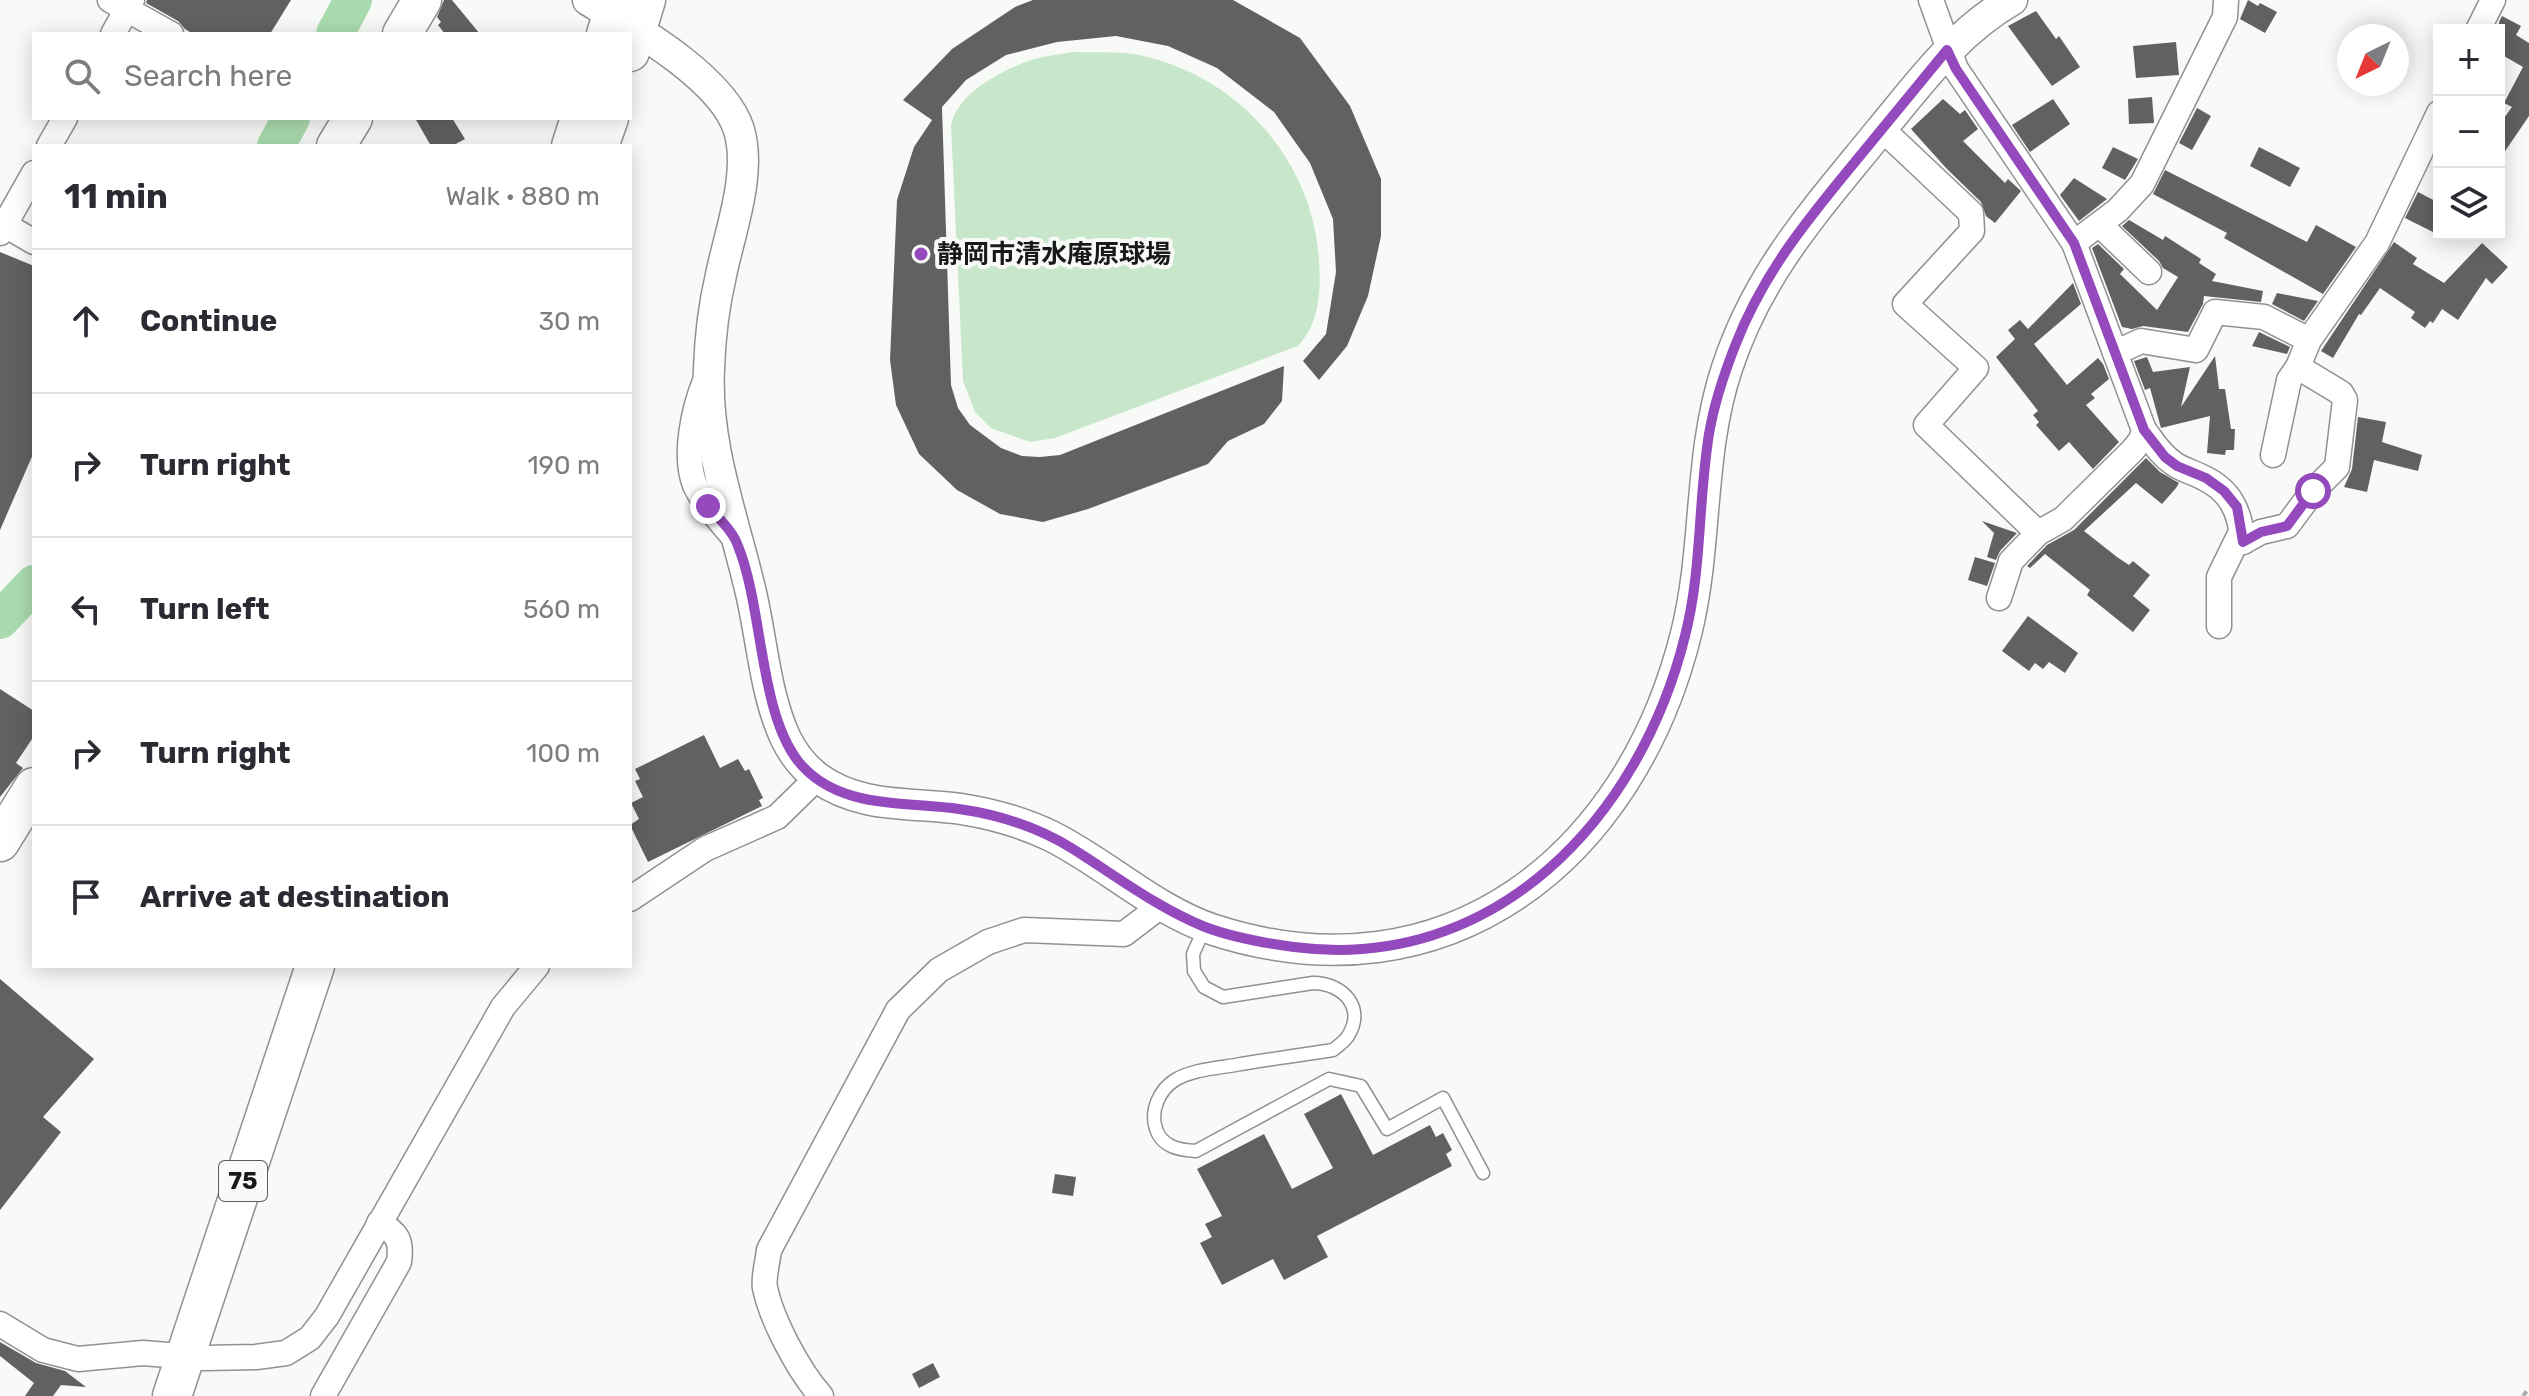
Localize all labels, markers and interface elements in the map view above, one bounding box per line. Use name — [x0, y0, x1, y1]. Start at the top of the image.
north arrow — [2337, 24, 2409, 96]
map controls — [2433, 24, 2505, 240]
button: + — [2433, 24, 2505, 96]
search box — [32, 32, 632, 120]
icon: search — [60, 54, 104, 98]
text: Search here — [124, 58, 292, 94]
button: − — [2433, 96, 2505, 168]
button: layers — [2433, 168, 2505, 240]
text: 11 min — [64, 176, 168, 217]
text: Walk · 880 m — [446, 181, 600, 212]
place label: 静岡市清水庵原球場 — [937, 239, 1171, 270]
marker: 静岡市清水庵原球場 — [912, 245, 930, 263]
icon: ahead — [64, 299, 108, 343]
text: Continue — [140, 303, 277, 339]
text: 30 m — [538, 306, 600, 337]
icon: right — [64, 443, 108, 487]
text: Turn right — [140, 447, 291, 483]
text: 190 m — [527, 450, 600, 481]
route start — [2295, 473, 2331, 509]
route end — [690, 488, 726, 524]
icon: left — [64, 587, 108, 631]
text: Turn left — [140, 591, 270, 627]
text: 560 m — [523, 594, 600, 625]
icon: right — [64, 731, 108, 775]
text: Turn right — [140, 735, 291, 771]
text: 100 m — [526, 738, 600, 769]
icon: arrive — [64, 875, 108, 919]
text: Arrive at destination — [140, 879, 450, 915]
road number: 75 — [219, 1161, 267, 1201]

